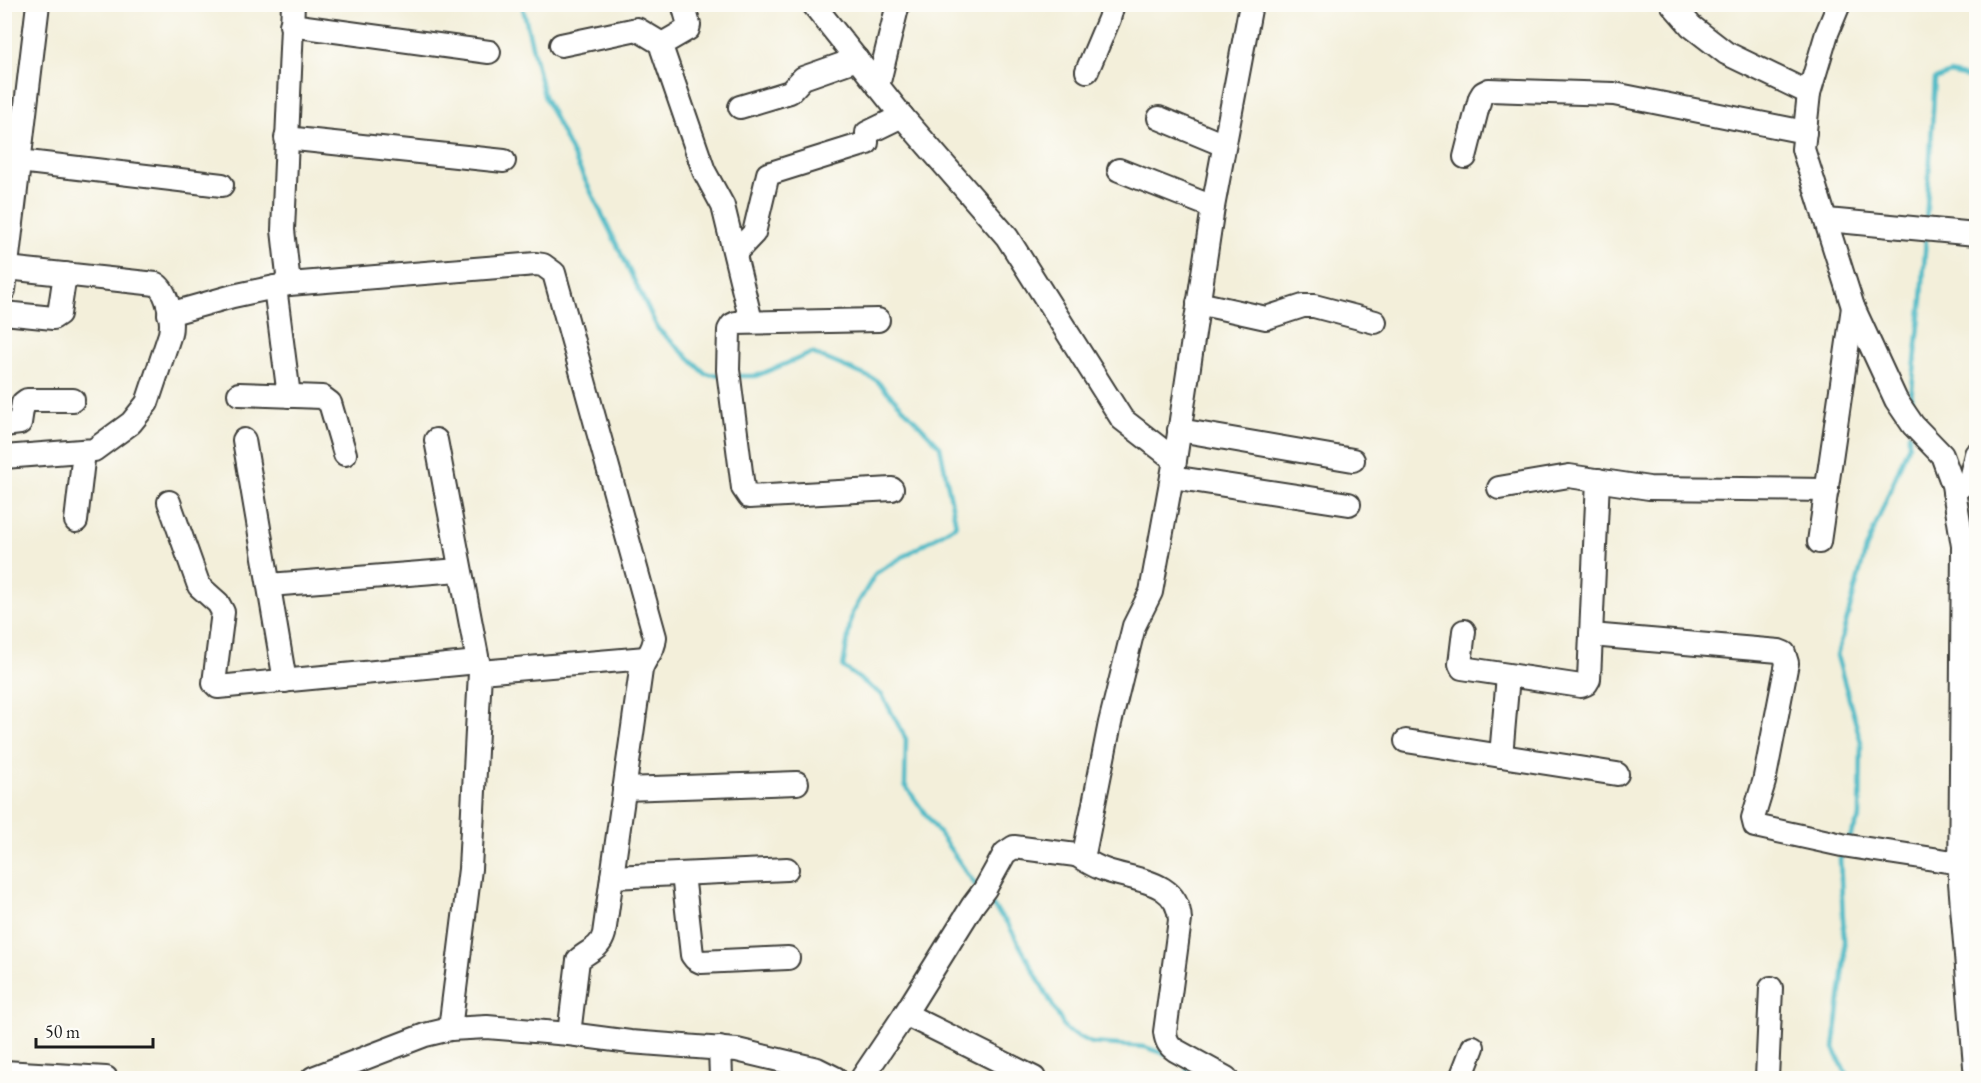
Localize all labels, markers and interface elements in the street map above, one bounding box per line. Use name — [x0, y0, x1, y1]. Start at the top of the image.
scale bar — [36, 1011, 153, 1049]
text: 50 m — [45, 1020, 80, 1043]

